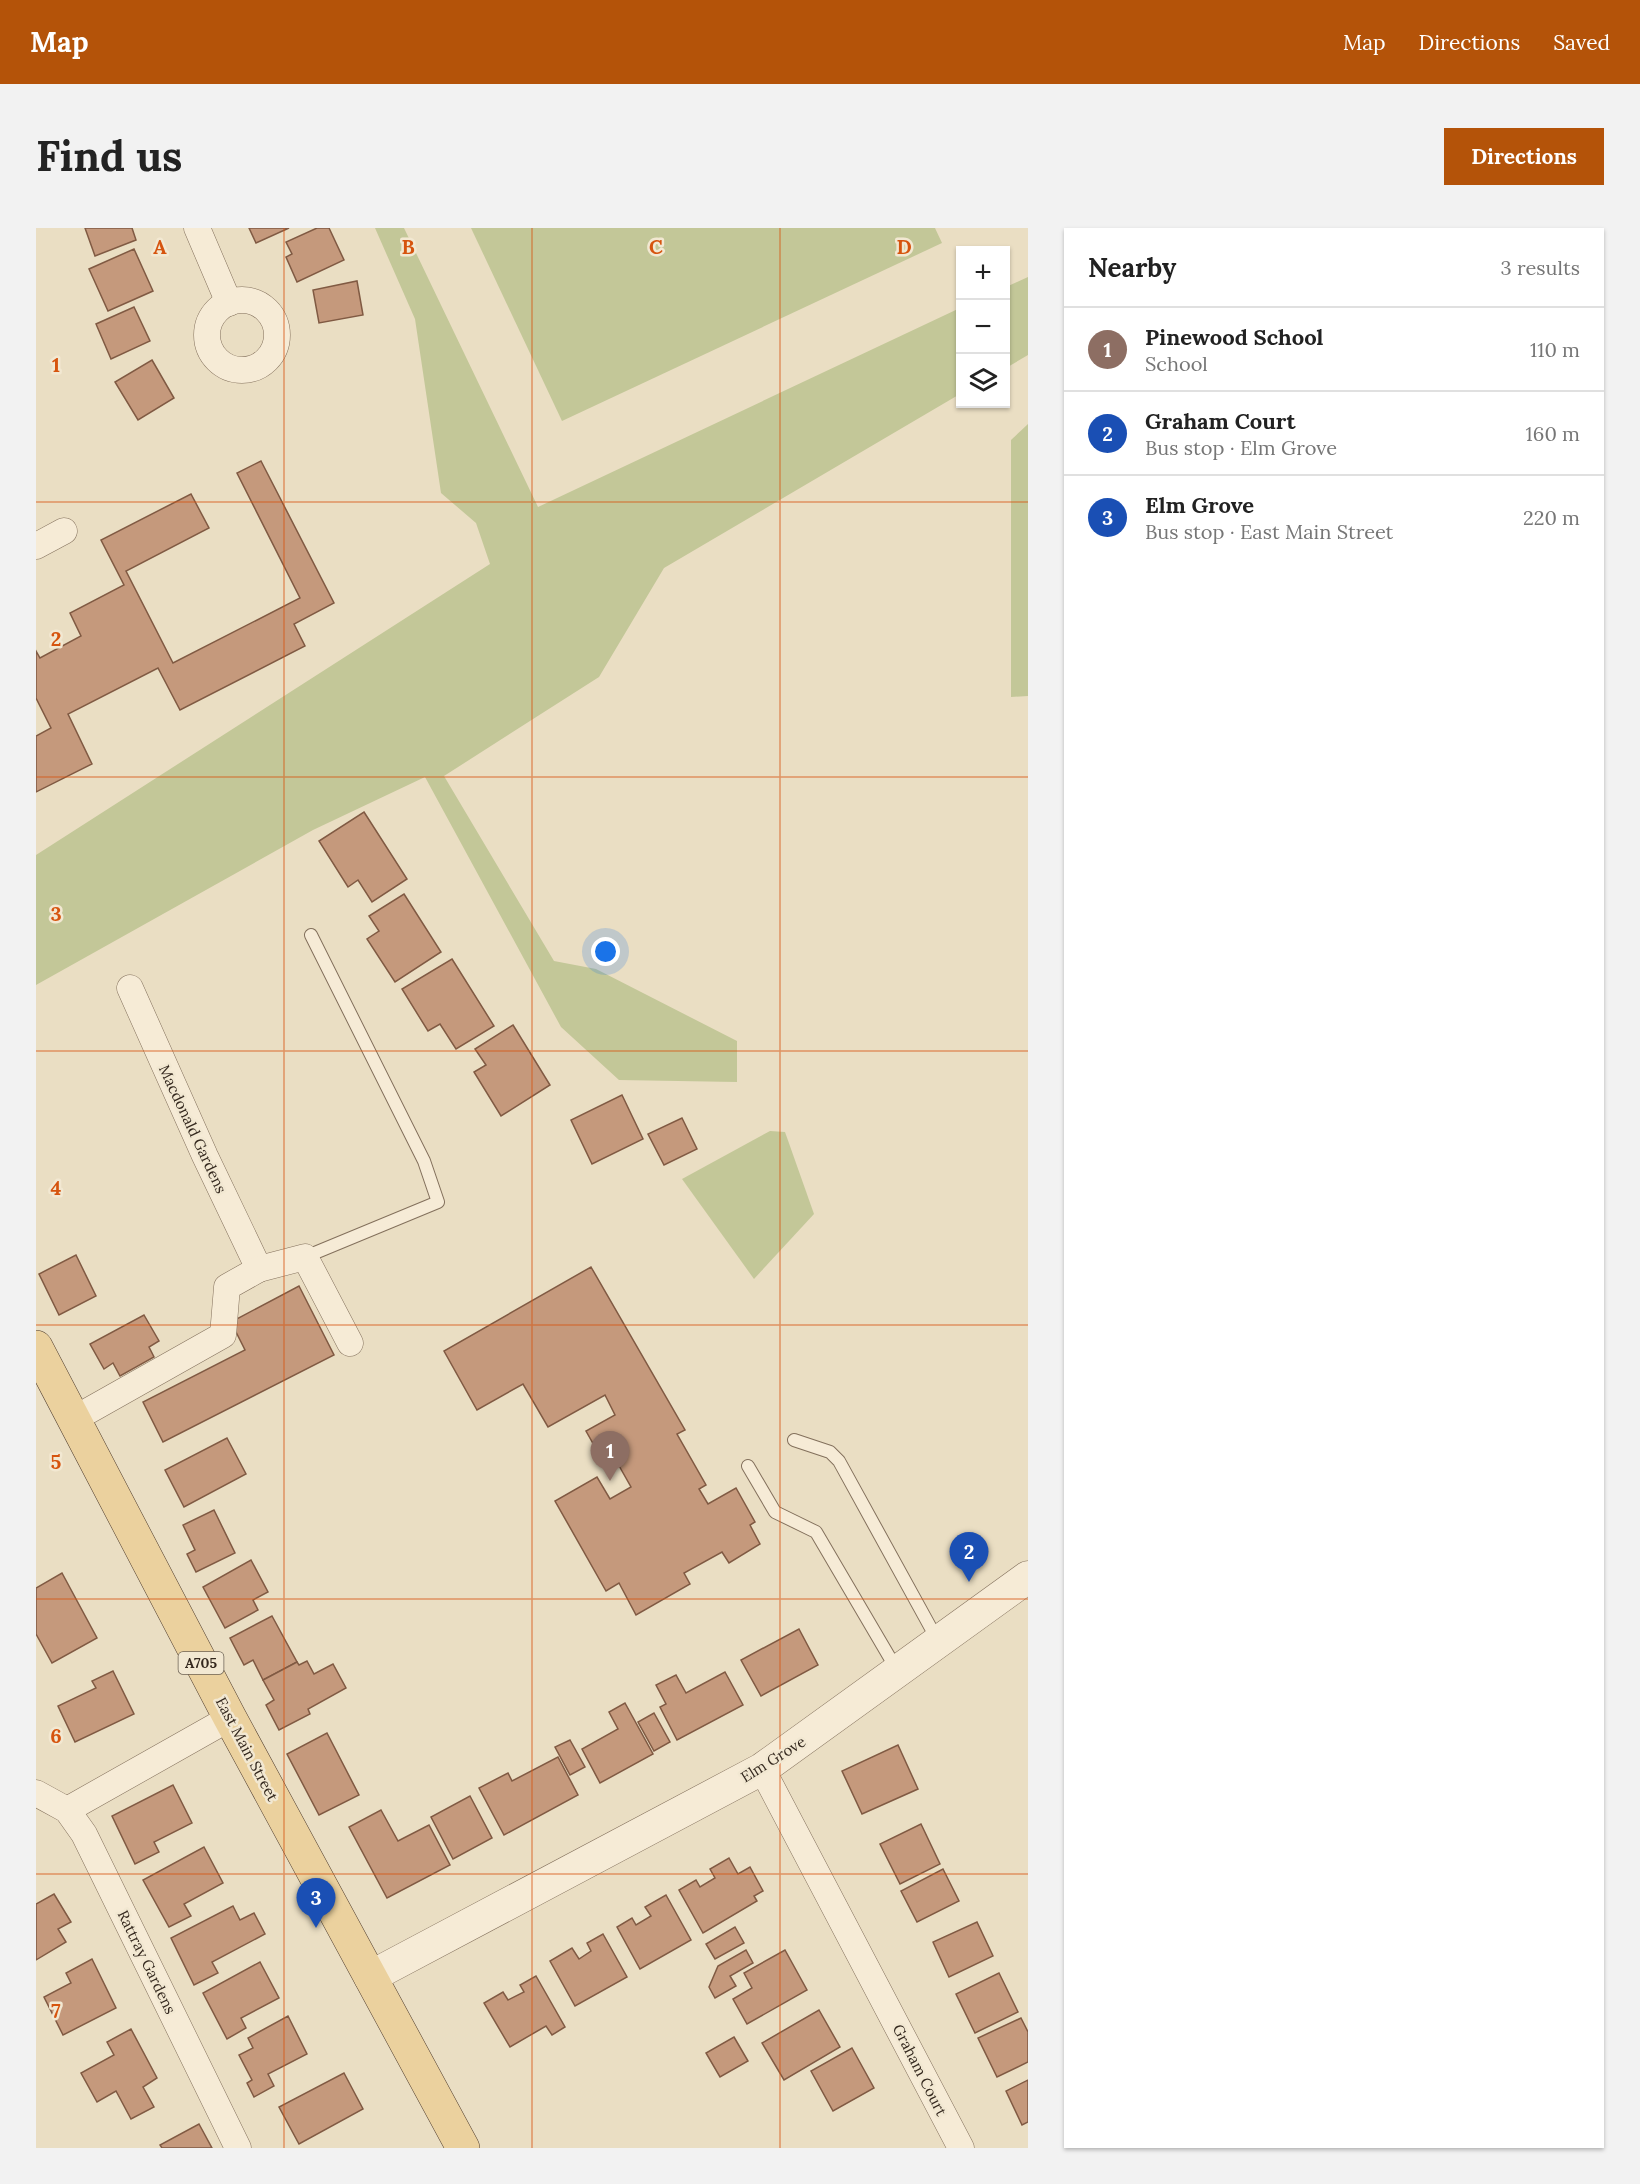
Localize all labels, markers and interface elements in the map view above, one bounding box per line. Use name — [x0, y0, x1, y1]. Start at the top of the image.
text: Map — [30, 24, 89, 60]
text: Map — [1343, 29, 1386, 56]
text: Directions — [1419, 29, 1520, 56]
text: Saved — [1553, 29, 1610, 56]
button: Directions — [1444, 128, 1604, 185]
text: Find us — [36, 129, 182, 183]
text: A — [153, 234, 167, 259]
text: B — [401, 234, 415, 259]
text: C — [649, 234, 663, 259]
text: D — [896, 234, 912, 259]
map controls — [956, 246, 1010, 408]
button: + — [956, 246, 1010, 300]
text: Nearby — [1088, 251, 1176, 284]
text: 3 results — [1501, 255, 1580, 280]
button: − — [956, 300, 1010, 354]
text: Pinewood School — [1145, 323, 1323, 351]
text: 1 — [1103, 337, 1112, 362]
text: 110 m — [1530, 337, 1580, 362]
text: School — [1145, 351, 1208, 376]
text: 1 — [52, 352, 60, 377]
button: layers — [956, 354, 1010, 408]
text: Graham Court — [1145, 407, 1295, 435]
text: 2 — [1102, 421, 1113, 446]
text: 160 m — [1526, 421, 1580, 446]
text: Bus stop · Elm Grove — [1145, 435, 1337, 460]
text: Elm Grove — [1145, 491, 1254, 519]
text: 3 — [1102, 505, 1113, 530]
text: 220 m — [1523, 505, 1580, 530]
text: Bus stop · East Main Street — [1145, 519, 1393, 544]
text: 2 — [51, 626, 61, 651]
text: 3 — [50, 901, 62, 926]
your location — [591, 937, 620, 966]
street label: Macdonald Gardens — [155, 1062, 231, 1196]
text: 4 — [51, 1175, 62, 1200]
pin: 1 — [590, 1432, 630, 1481]
text: 5 — [51, 1449, 62, 1474]
pin: 2 — [950, 1532, 988, 1582]
road number: A705 — [178, 1652, 224, 1674]
street label: East Main Street — [212, 1694, 282, 1804]
text: 6 — [50, 1723, 62, 1748]
street label: Elm Grove — [737, 1732, 809, 1786]
pin: 3 — [296, 1878, 336, 1928]
street label: Rattray Gardens — [114, 1907, 180, 2017]
text: 7 — [51, 1998, 61, 2023]
street label: Graham Court — [889, 2021, 951, 2119]

